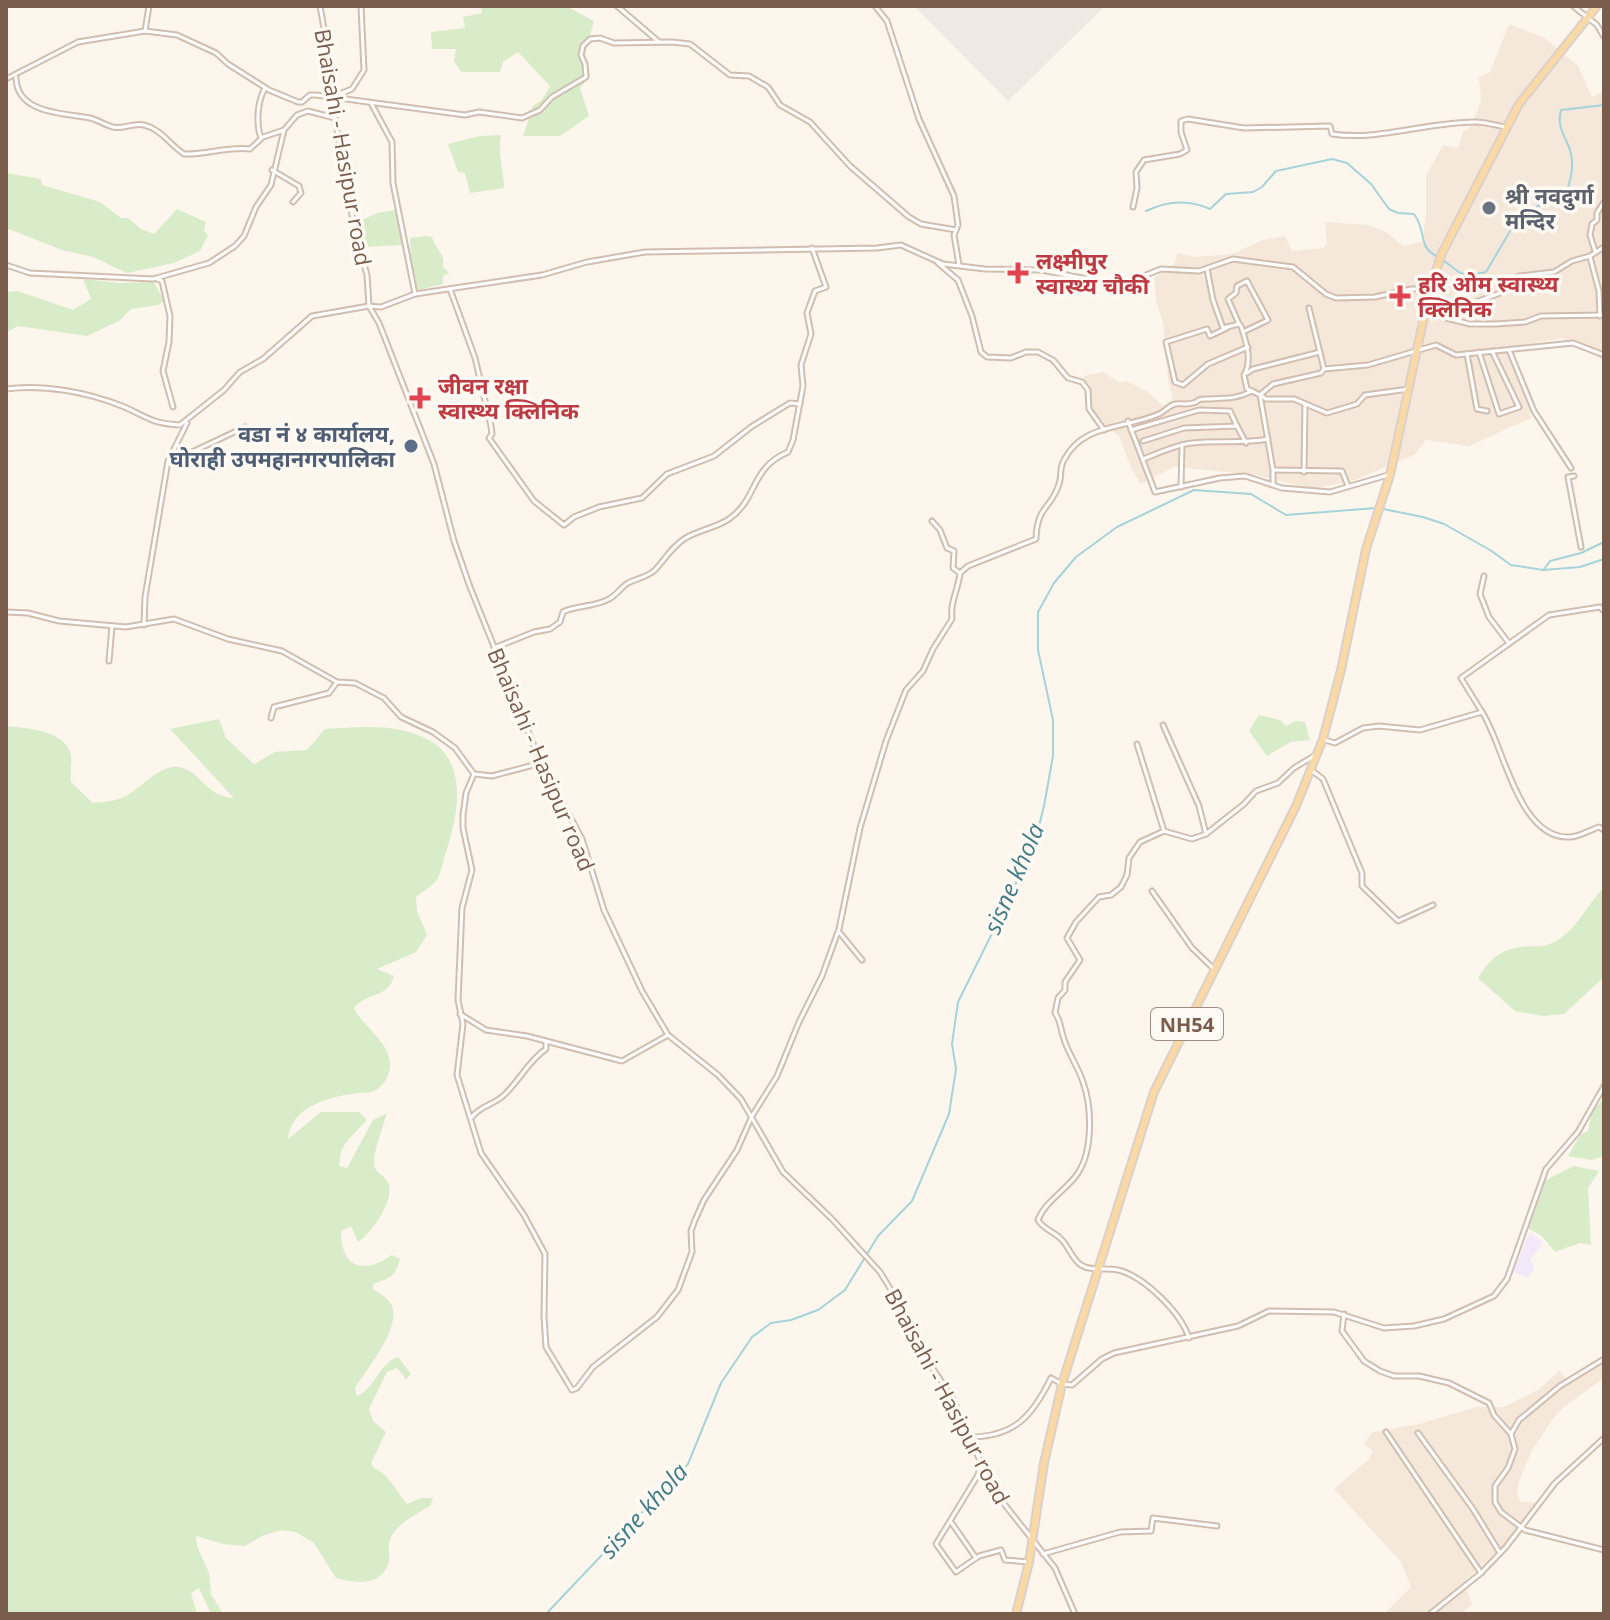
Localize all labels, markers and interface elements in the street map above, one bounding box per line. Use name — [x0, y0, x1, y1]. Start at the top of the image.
street label: Bhaisahi - Hasipur road — [308, 26, 380, 268]
place label: श्री नवदुर्गा मन्दिर — [1505, 180, 1595, 235]
marker: श्री नवदुर्गा मन्दिर — [1480, 199, 1498, 217]
place label: लक्ष्मीपुर स्वास्थ्य चौकी — [1036, 245, 1150, 300]
marker: लक्ष्मीपुर स्वास्थ्य चौकी — [1007, 262, 1029, 284]
place label: हरि ओम स्वास्थ्य क्लिनिक — [1418, 268, 1560, 323]
marker: हरि ओम स्वास्थ्य क्लिनिक — [1389, 285, 1411, 307]
place label: जीवन रक्षा स्वास्थ्य क्लिनिक — [438, 370, 579, 425]
marker: जीवन रक्षा स्वास्थ्य क्लिनिक — [409, 387, 431, 409]
place label: वडा नं ४ कार्यालय, घोराही उपमहानगरपालिका — [170, 418, 396, 473]
marker: वडा नं ४ कार्यालय, घोराही उपमहानगरपालिका — [402, 437, 420, 455]
street label: Bhaisahi - Hasipur road — [481, 643, 603, 875]
water label: sisne khola — [975, 817, 1051, 939]
road number: NH54 — [1151, 1008, 1223, 1040]
street label: Bhaisahi - Hasipur road — [878, 1283, 1018, 1509]
water label: sisne khola — [591, 1455, 695, 1565]

